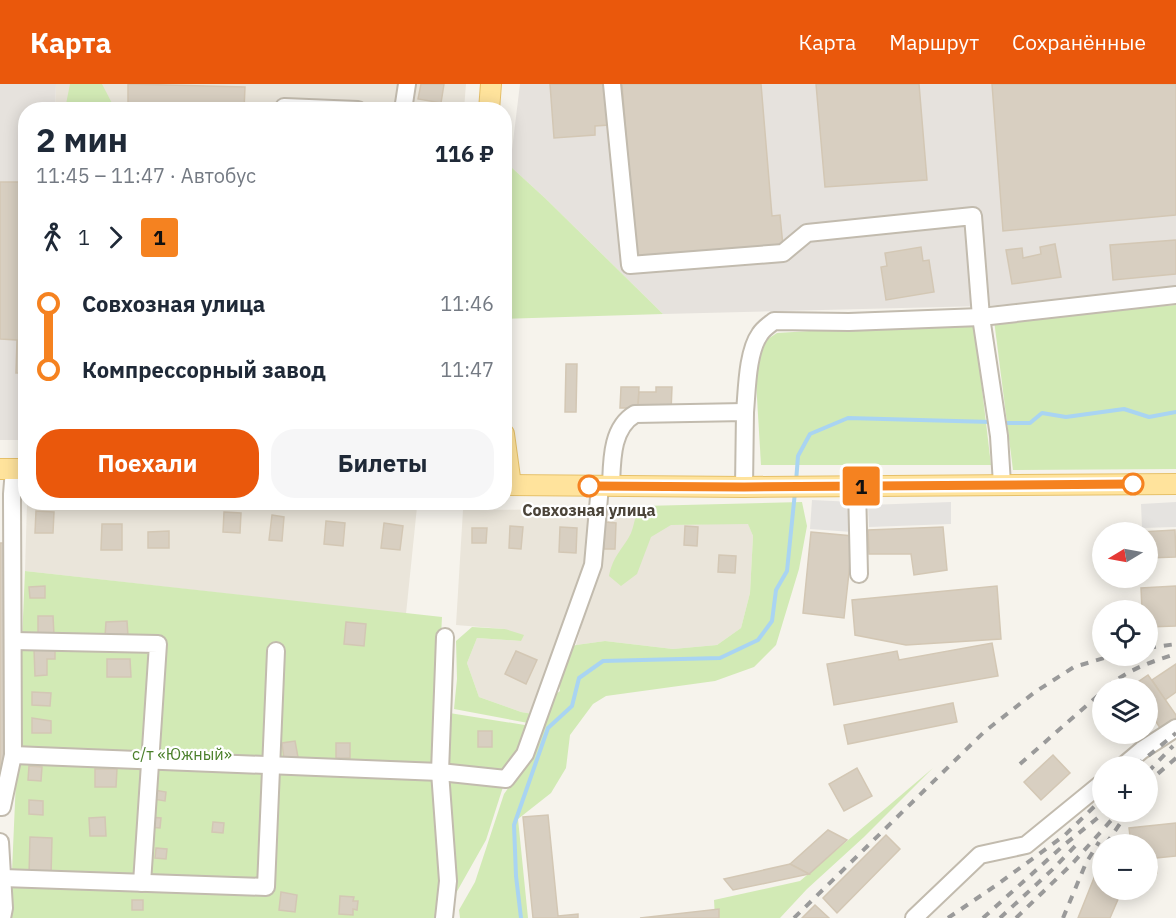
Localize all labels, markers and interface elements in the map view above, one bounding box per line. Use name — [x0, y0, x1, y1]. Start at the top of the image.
text: Карта — [30, 24, 111, 61]
text: Карта — [798, 28, 856, 56]
text: Маршрут — [889, 28, 979, 56]
text: Сохранённые — [1012, 28, 1146, 56]
text: 2 мин — [36, 118, 128, 161]
text: 116 ₽ — [435, 139, 494, 168]
text: 11:45 – 11:47 · Автобус — [36, 162, 256, 189]
icon: walk — [36, 221, 69, 254]
icon: forward — [99, 221, 132, 254]
text: 1 — [153, 223, 166, 251]
text: 1 — [78, 224, 90, 251]
text: Совхозная улица — [82, 289, 265, 318]
text: 11:46 — [440, 290, 494, 317]
text: Компрессорный завод — [82, 355, 326, 384]
text: 11:47 — [440, 356, 494, 383]
button: Поехали — [36, 429, 259, 498]
button: Билеты — [271, 429, 494, 498]
line badge: 1 — [842, 466, 880, 506]
text: 1 — [855, 472, 867, 500]
unlabelled marker — [1122, 473, 1144, 495]
marker: Совхозная улица — [578, 475, 600, 497]
place label: Совхозная улица — [522, 500, 656, 520]
north arrow — [1092, 522, 1158, 588]
map controls — [1092, 522, 1158, 900]
button: locate — [1092, 600, 1158, 666]
button: layers — [1092, 678, 1158, 744]
park label: с/т «Южный» — [132, 744, 232, 764]
button: + — [1092, 756, 1158, 822]
button: − — [1092, 834, 1158, 900]

